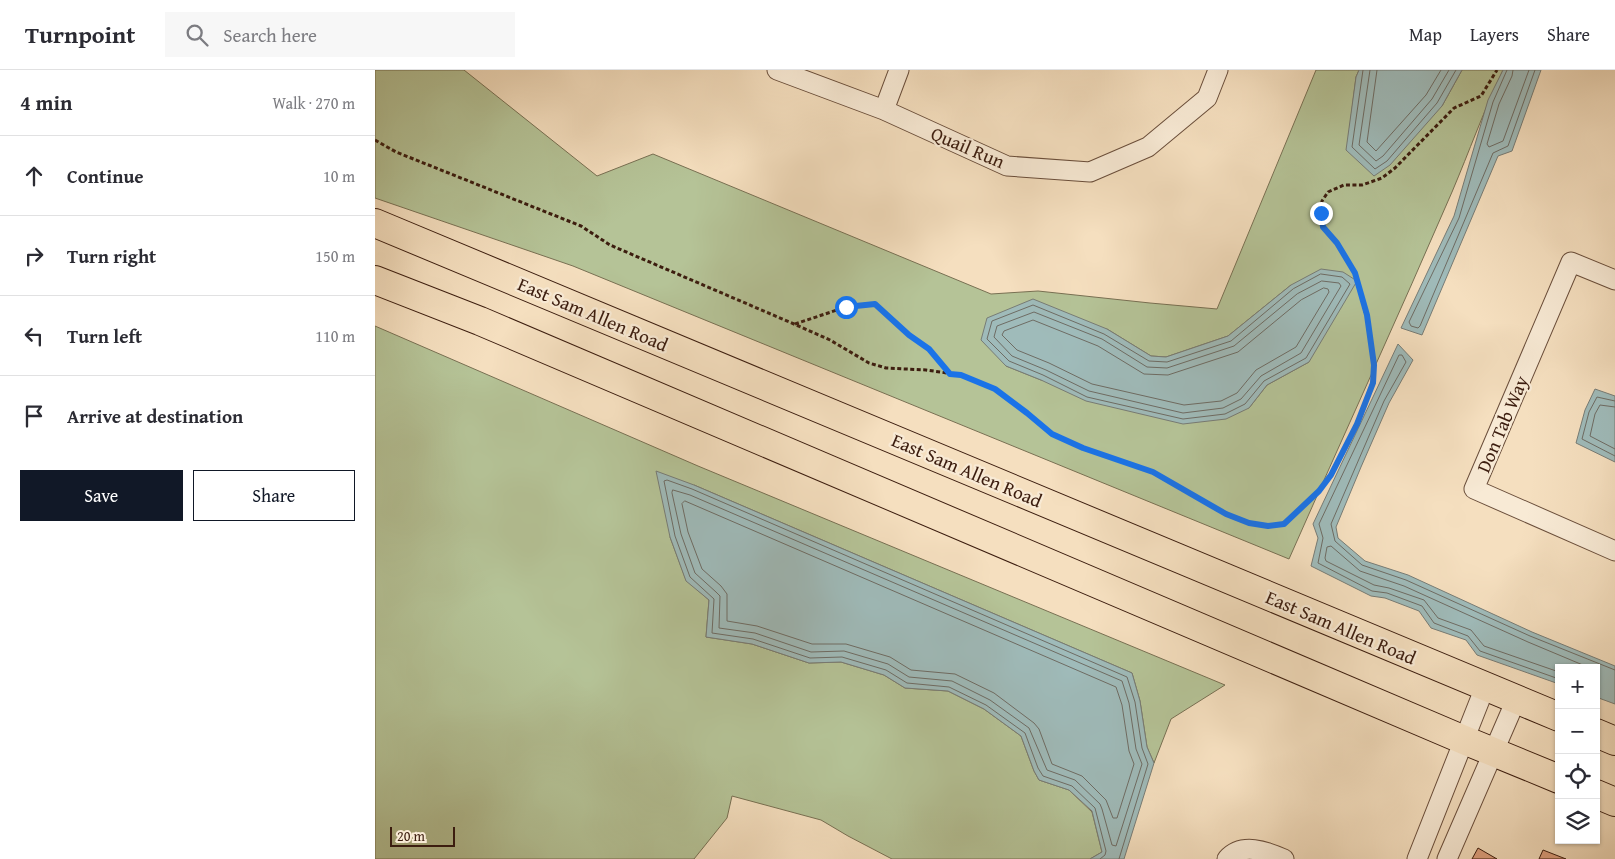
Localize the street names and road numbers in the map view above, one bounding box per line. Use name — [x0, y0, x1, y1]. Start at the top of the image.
street label: Quail Run — [927, 119, 1009, 175]
street label: East Sam Allen Road — [514, 270, 673, 359]
street label: Don Tab Way — [1469, 371, 1535, 477]
street label: East Sam Allen Road — [888, 426, 1047, 515]
street label: East Sam Allen Road — [1262, 583, 1421, 672]

